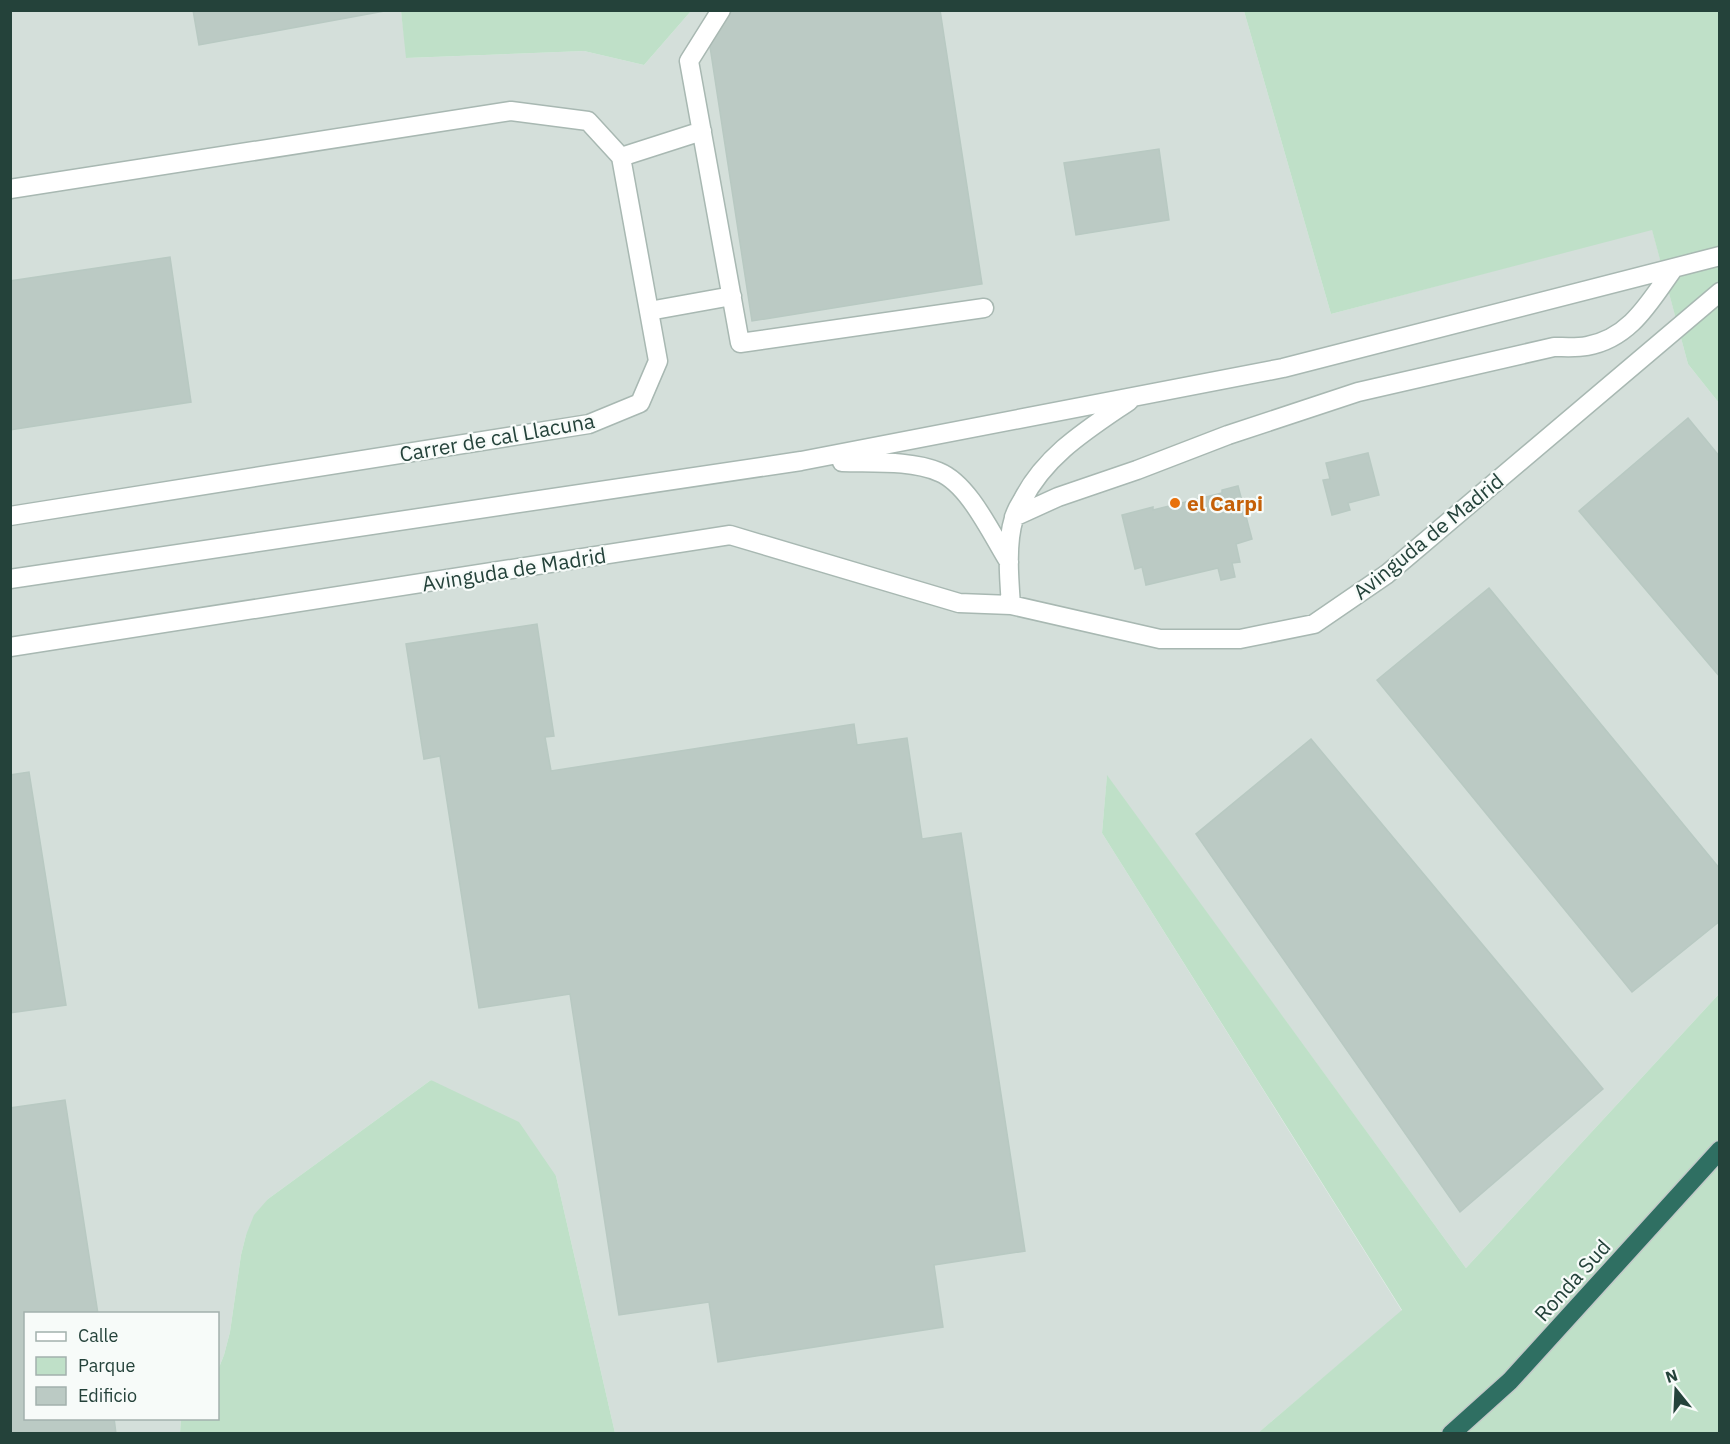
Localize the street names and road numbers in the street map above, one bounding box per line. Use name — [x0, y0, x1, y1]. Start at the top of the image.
street label: Carrer de cal Llacuna — [397, 406, 597, 468]
street label: Avinguda de Madrid — [1347, 467, 1509, 605]
street label: Avinguda de Madrid — [420, 541, 608, 597]
street label: Ronda Sud — [1528, 1233, 1616, 1327]

